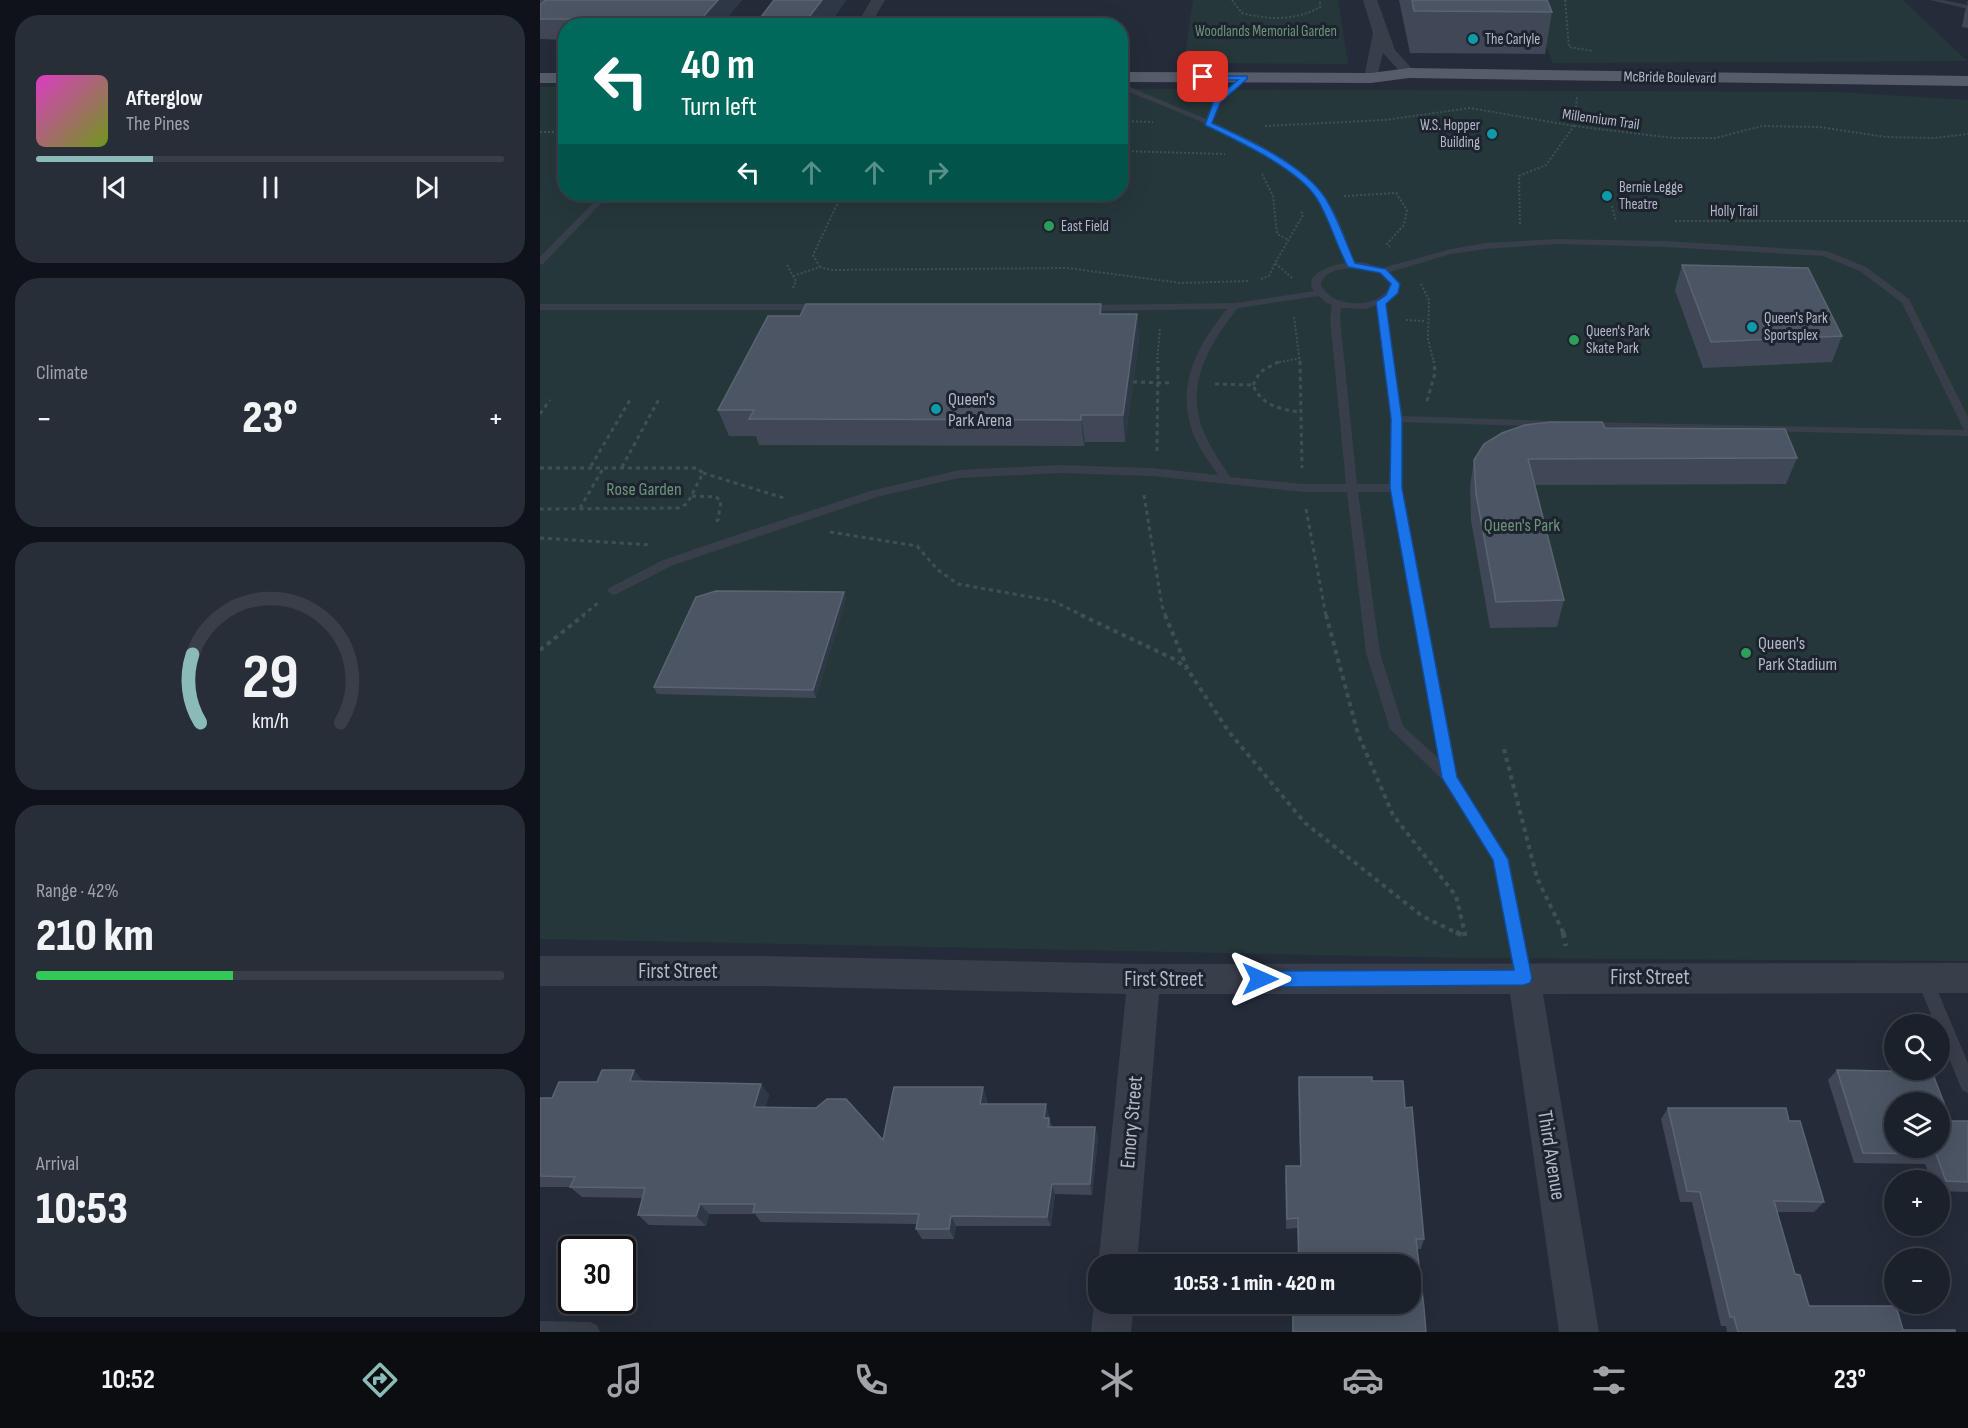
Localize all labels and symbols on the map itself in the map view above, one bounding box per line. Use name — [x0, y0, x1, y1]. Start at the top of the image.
park label: Woodlands Memorial Garden — [1195, 22, 1337, 41]
place label: The Carlyle — [1485, 30, 1540, 49]
marker: The Carlyle — [1466, 32, 1480, 46]
pin — [1177, 51, 1228, 102]
street label: McBride Boulevard — [1623, 67, 1717, 88]
street label: Millennium Trail — [1561, 105, 1641, 134]
place label: W.S. Hopper Building — [1420, 116, 1481, 152]
marker: W.S. Hopper Building — [1485, 127, 1499, 141]
place label: Bernie Legge Theatre — [1619, 178, 1683, 214]
marker: Bernie Legge Theatre — [1600, 189, 1614, 203]
street label: Holly Trail — [1710, 202, 1758, 221]
place label: East Field — [1061, 217, 1109, 236]
marker: East Field — [1042, 219, 1056, 233]
place label: Queen's Park Sportsplex — [1764, 309, 1828, 345]
marker: Queen's Park Sportsplex — [1745, 320, 1759, 334]
place label: Queen's Park Skate Park — [1586, 322, 1650, 358]
marker: Queen's Park Skate Park — [1567, 333, 1581, 347]
place label: Queen's Park Arena — [948, 389, 1012, 431]
marker: Queen's Park Arena — [929, 402, 943, 416]
park label: Rose Garden — [606, 479, 682, 500]
park label: Queen's Park — [1484, 515, 1560, 536]
place label: Queen's Park Stadium — [1758, 633, 1837, 675]
marker: Queen's Park Stadium — [1739, 646, 1753, 660]
position arrow — [1228, 947, 1292, 1011]
street label: First Street — [638, 959, 718, 984]
street label: First Street — [1610, 965, 1690, 990]
street label: First Street — [1124, 967, 1204, 992]
street label: Emory Street — [1115, 1075, 1148, 1169]
street label: Third Avenue — [1532, 1108, 1571, 1202]
speed limit sign: 30 — [558, 1236, 636, 1314]

